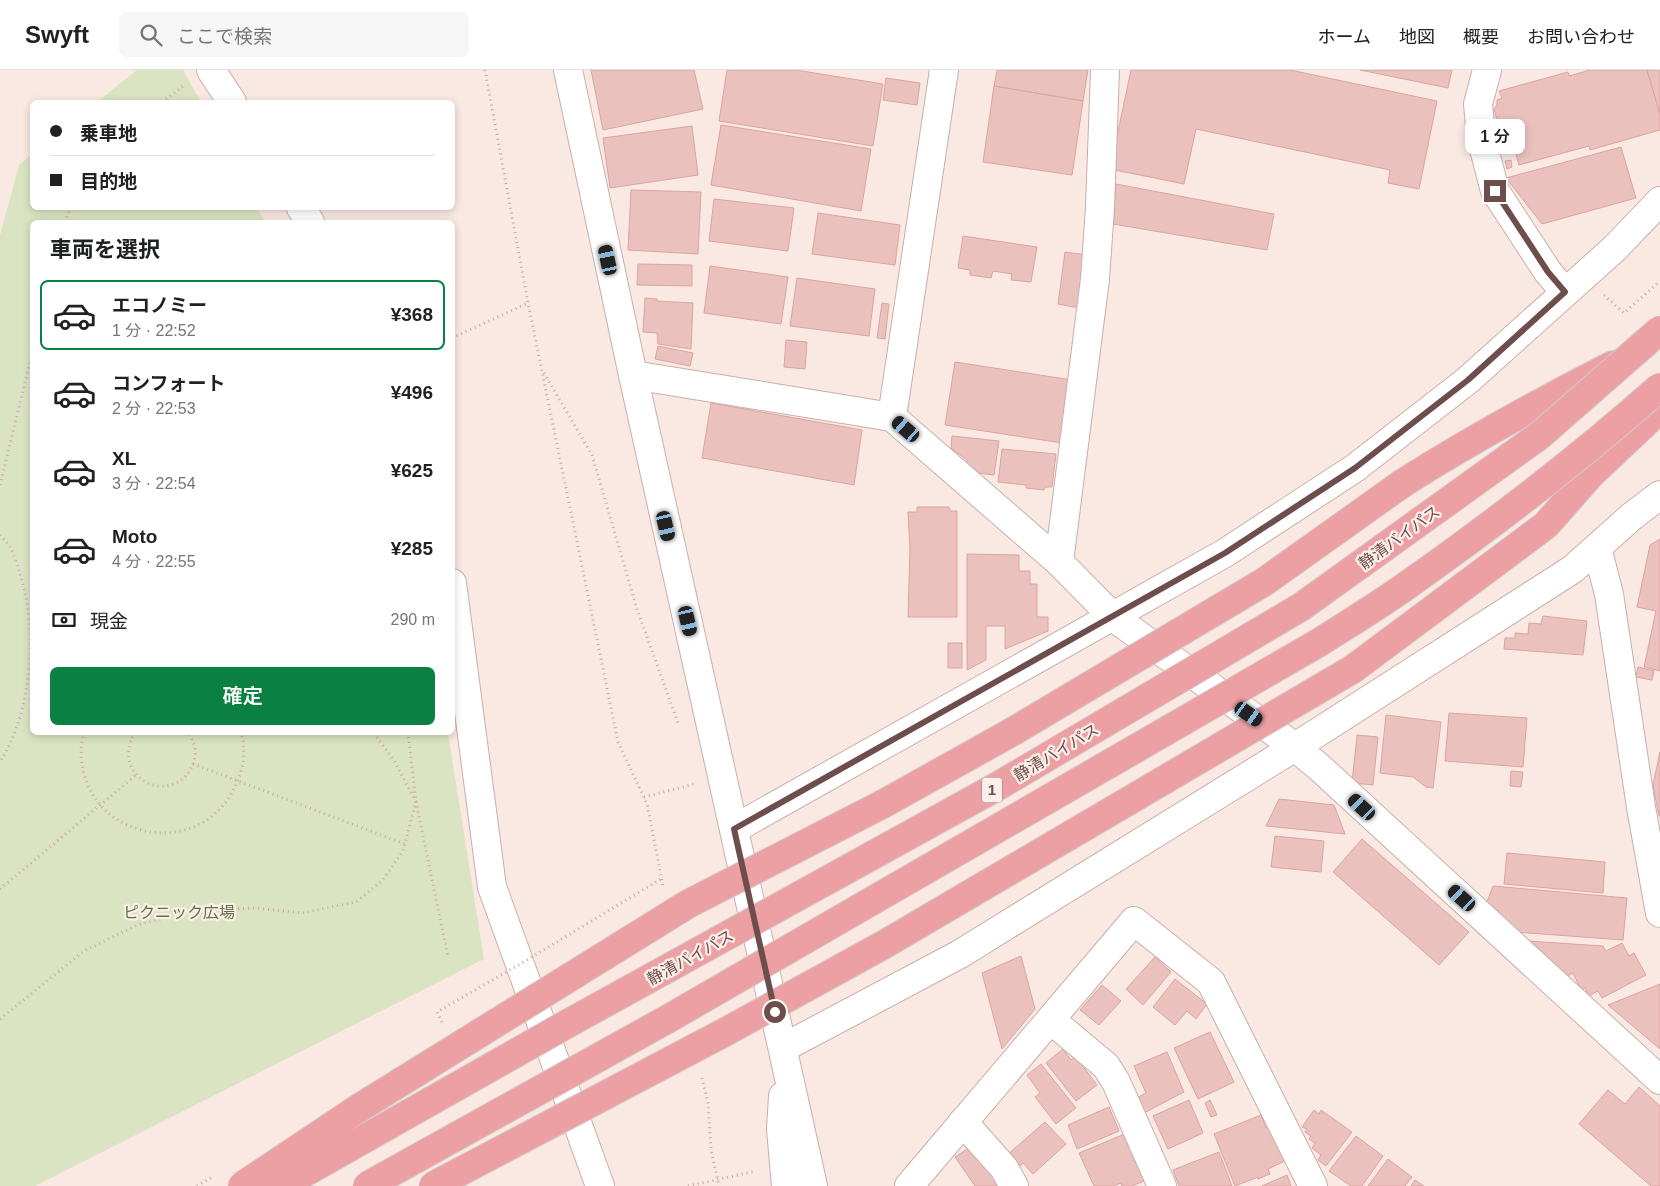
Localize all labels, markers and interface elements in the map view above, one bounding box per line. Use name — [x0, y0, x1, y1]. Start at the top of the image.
search box — [119, 12, 469, 57]
text: Swyft — [25, 21, 89, 48]
icon: search — [137, 21, 165, 49]
text: ここで検索 — [177, 26, 272, 47]
text: ホーム — [1318, 27, 1371, 47]
text: 地図 — [1399, 27, 1435, 47]
text: 概要 — [1463, 27, 1499, 47]
text: お問い合わせ — [1527, 27, 1635, 47]
callout: 1 分 — [1465, 118, 1525, 154]
text: 乗車地 — [80, 123, 137, 144]
text: 1 分 — [1480, 128, 1510, 145]
text: 目的地 — [80, 171, 137, 192]
route end — [1484, 180, 1506, 202]
text: 車両を選択 — [50, 237, 160, 262]
car — [597, 244, 618, 276]
icon: car — [52, 293, 97, 338]
text: エコノミー — [112, 295, 207, 316]
text: ¥368 — [391, 304, 433, 325]
text: 1 分 · 22:52 — [112, 322, 196, 339]
icon: car — [52, 371, 97, 416]
text: コンフォート — [112, 373, 225, 394]
text: ¥496 — [391, 382, 433, 403]
text: 2 分 · 22:53 — [112, 400, 196, 417]
car — [889, 413, 922, 445]
text: XL — [112, 448, 136, 469]
icon: car — [52, 449, 97, 494]
text: ¥625 — [391, 460, 433, 481]
text: 3 分 · 22:54 — [112, 475, 196, 492]
street label: 静清バイパス — [1356, 502, 1443, 572]
car — [655, 510, 676, 542]
text: Moto — [112, 526, 157, 547]
icon: car — [52, 527, 97, 572]
text: ¥285 — [391, 538, 433, 559]
text: 4 分 · 22:55 — [112, 553, 196, 570]
car — [677, 605, 698, 637]
icon: cash — [50, 606, 78, 634]
text: 現金 — [90, 611, 128, 632]
text: 290 m — [391, 611, 435, 628]
button: 確定 — [50, 667, 435, 725]
car — [1232, 699, 1265, 729]
street label: 静清バイパス — [1011, 721, 1102, 784]
road number: 1 — [982, 778, 1002, 802]
car — [1345, 791, 1378, 823]
car — [1445, 882, 1478, 914]
park label: ピクニック広場 — [123, 904, 235, 921]
street label: 静清バイパス — [644, 927, 736, 988]
route start — [764, 1001, 786, 1023]

